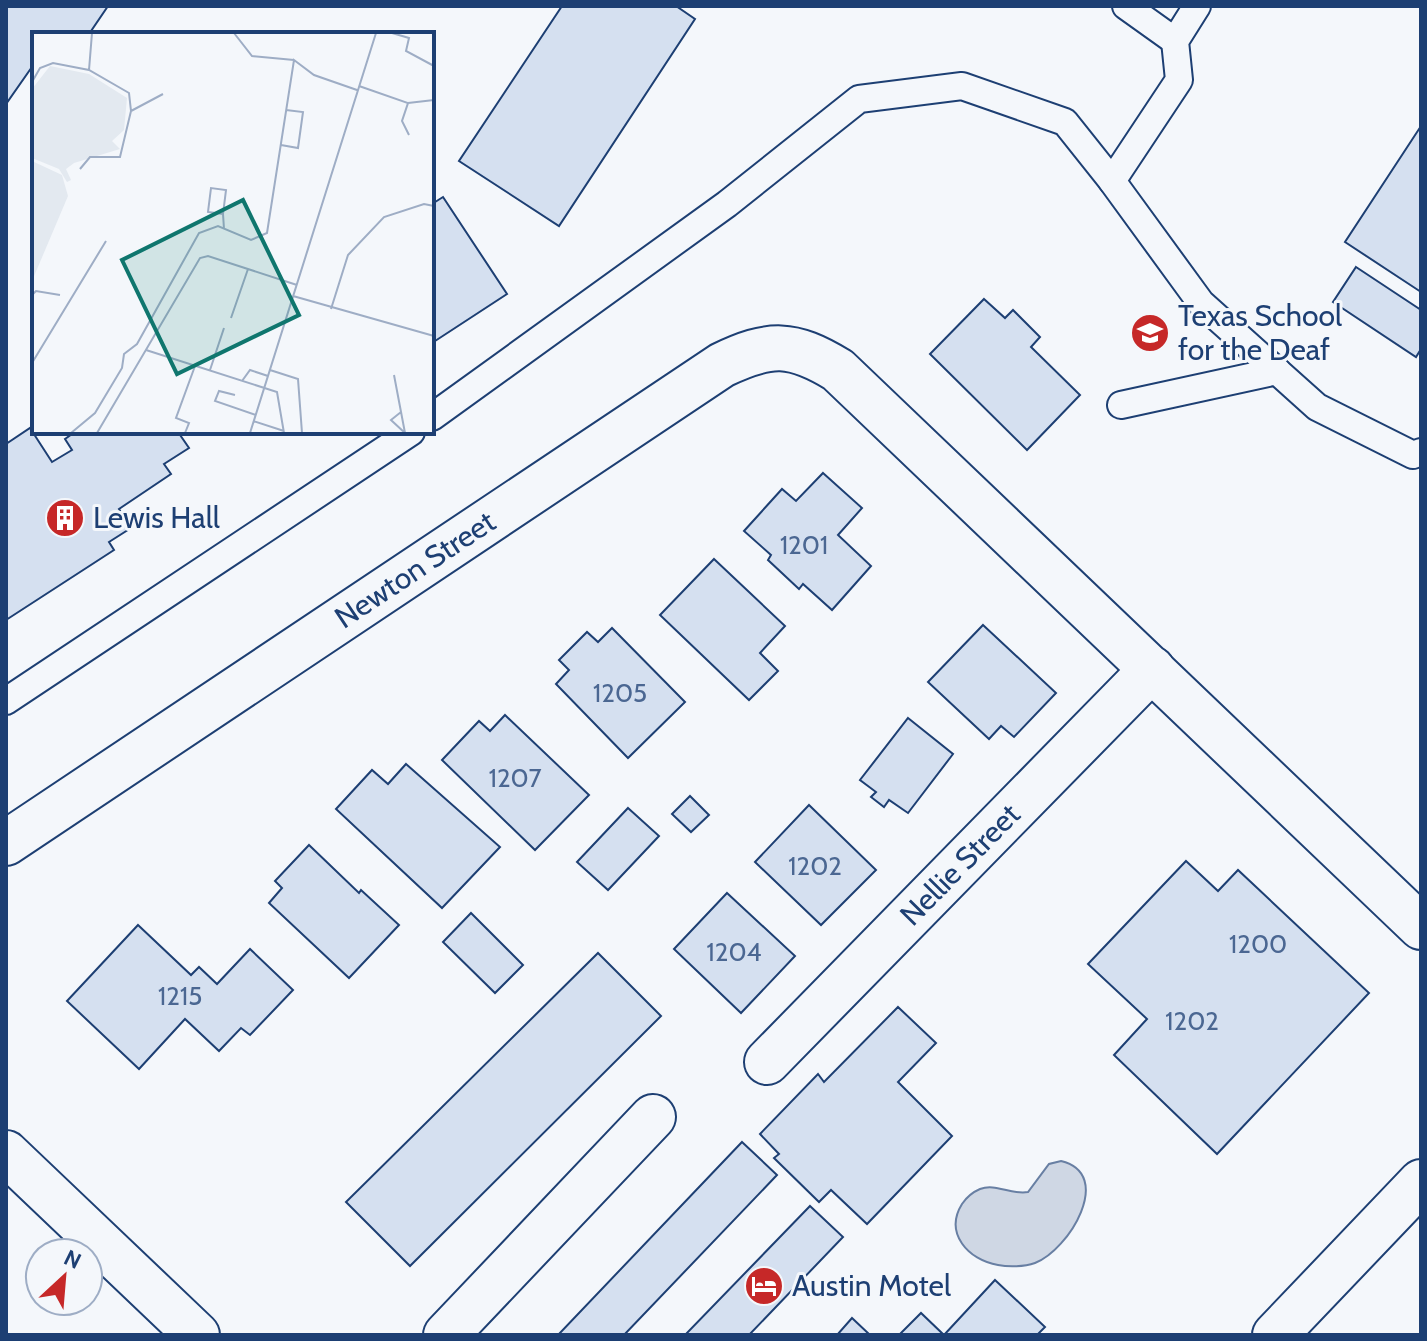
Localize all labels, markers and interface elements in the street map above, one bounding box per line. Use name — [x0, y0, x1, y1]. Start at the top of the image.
inset map — [32, 32, 434, 434]
place label: Texas School for the Deaf — [1178, 297, 1342, 368]
school or university icon: Texas School for the Deaf — [1129, 312, 1171, 354]
building icon: Lewis Hall — [44, 497, 86, 539]
place label: Lewis Hall — [93, 499, 220, 536]
street label: Newton Street — [328, 503, 502, 636]
house number: 1201 — [780, 529, 828, 561]
house number: 1205 — [593, 677, 647, 709]
house number: 1207 — [488, 762, 542, 794]
street label: Nellie Street — [892, 796, 1028, 933]
house number: 1202 — [788, 850, 842, 882]
house number: 1200 — [1229, 928, 1287, 960]
house number: 1204 — [706, 936, 762, 968]
house number: 1215 — [158, 980, 202, 1012]
house number: 1202 — [1165, 1005, 1219, 1037]
north arrow — [24, 1237, 104, 1317]
text: N — [60, 1244, 85, 1275]
hotel icon: Austin Motel — [743, 1265, 785, 1307]
place label: Austin Motel — [792, 1267, 951, 1304]

